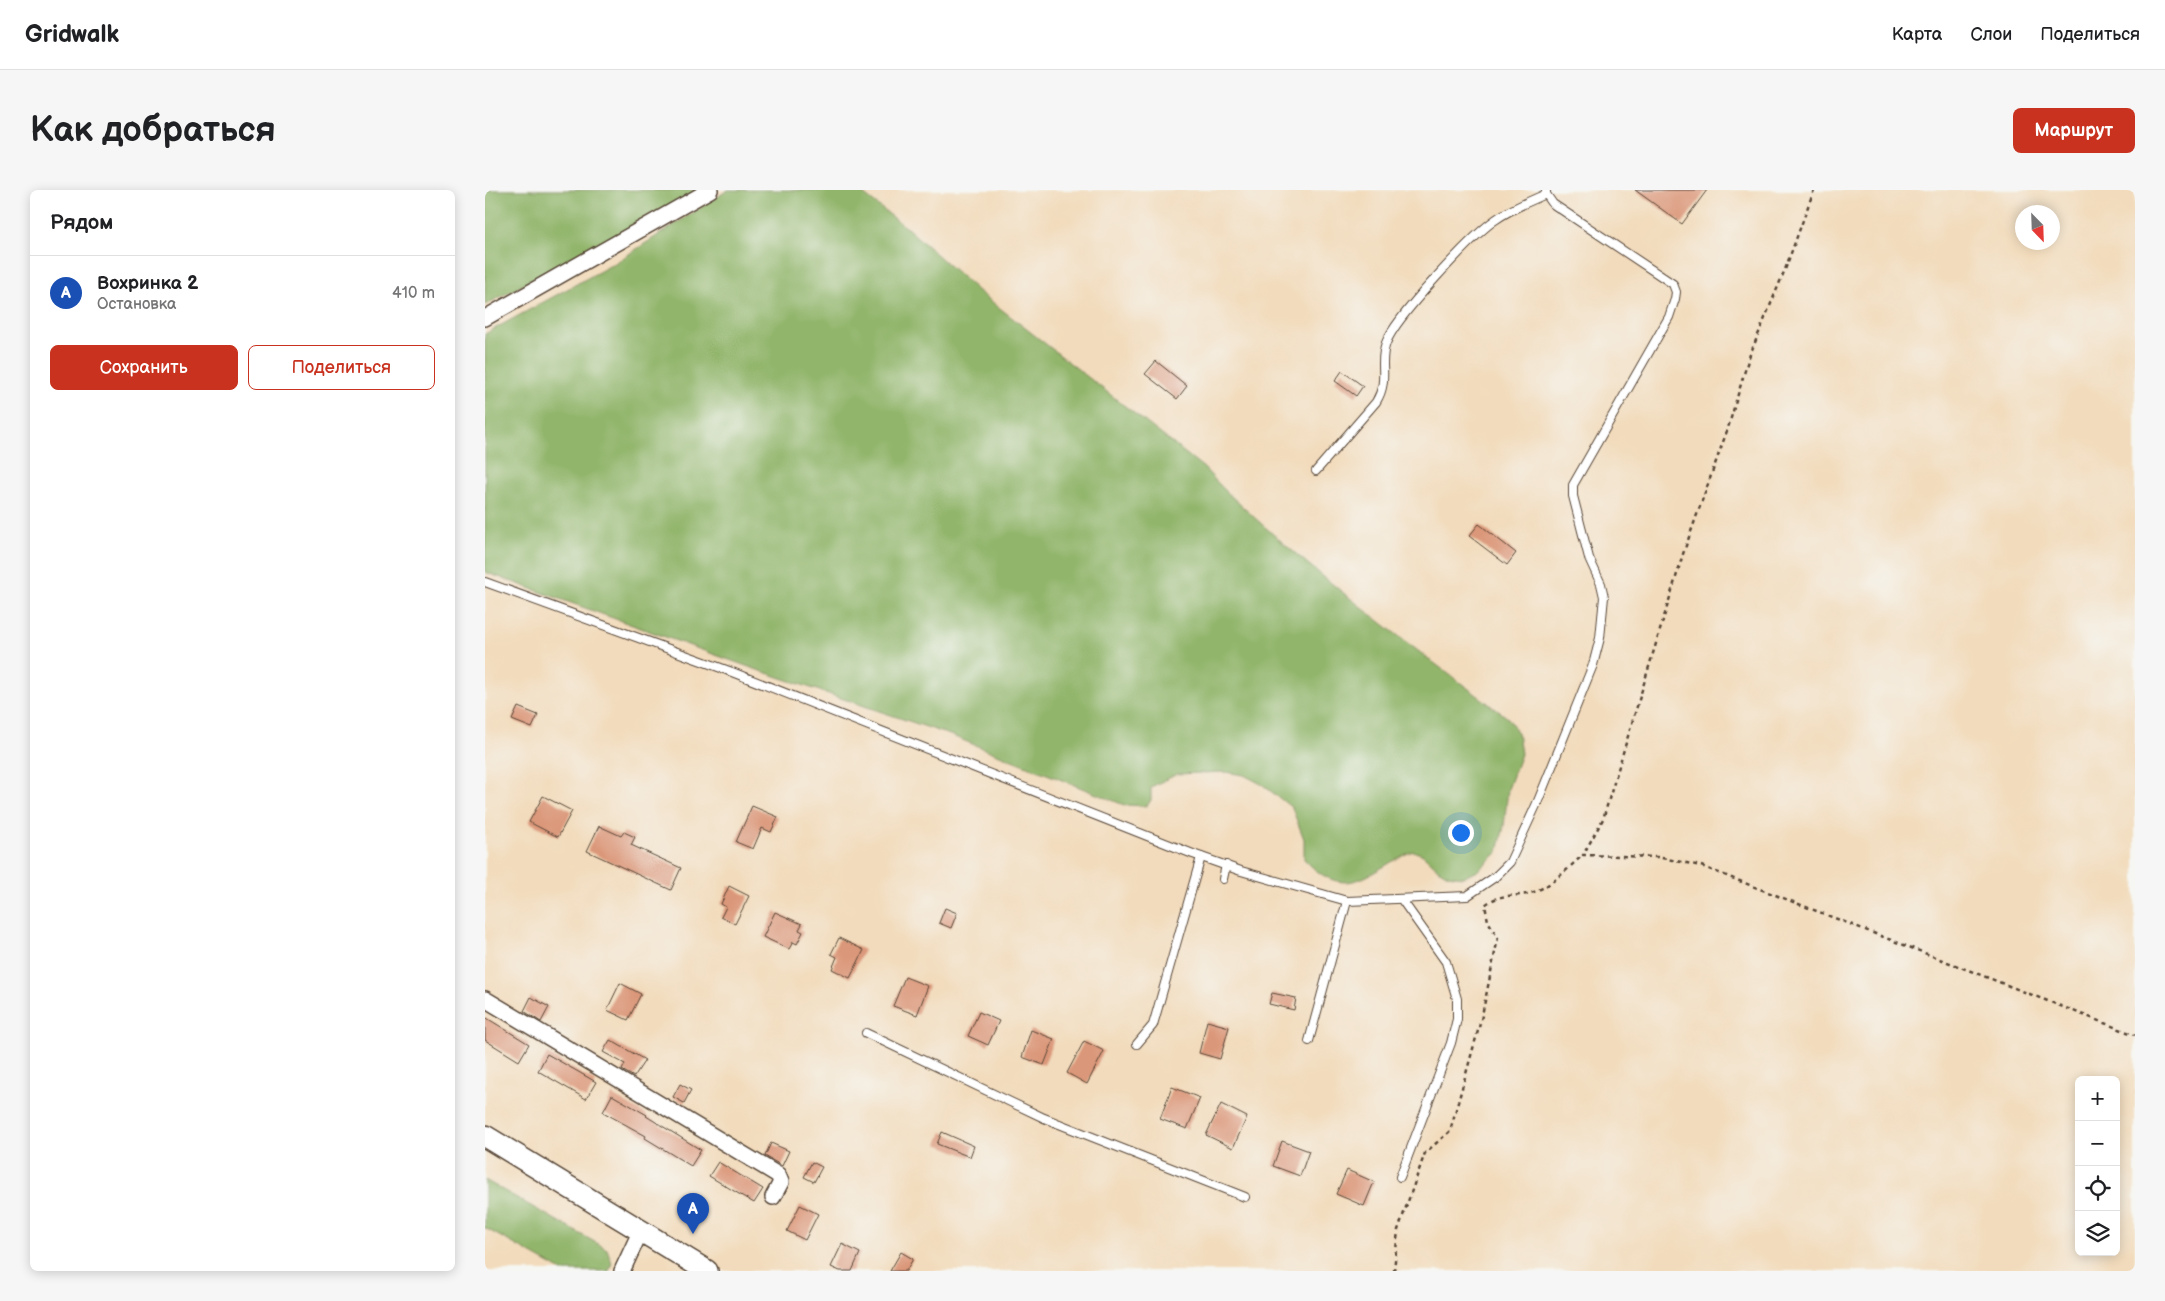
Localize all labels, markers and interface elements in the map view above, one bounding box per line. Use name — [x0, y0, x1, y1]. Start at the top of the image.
text: Gridwalk — [25, 20, 119, 49]
text: Карта — [1892, 24, 1942, 45]
text: Слои — [1970, 24, 2012, 45]
text: Поделиться — [2040, 24, 2140, 45]
button: Маршрут — [2013, 108, 2135, 153]
text: Как добраться — [30, 109, 276, 152]
north arrow — [2015, 205, 2060, 250]
text: Рядом — [50, 210, 113, 235]
text: Вохринка 2 — [97, 272, 198, 295]
text: A — [61, 284, 71, 303]
text: 410 m — [392, 284, 435, 303]
text: Остановка — [97, 295, 176, 314]
button: Сохранить — [50, 345, 238, 390]
button: Поделиться — [248, 345, 435, 390]
your location — [1448, 820, 1474, 846]
map controls — [2075, 1076, 2120, 1256]
button: + — [2075, 1076, 2120, 1121]
button: − — [2075, 1121, 2120, 1166]
button: locate — [2075, 1166, 2120, 1211]
pin: A — [677, 1193, 709, 1234]
button: layers — [2075, 1211, 2120, 1256]

